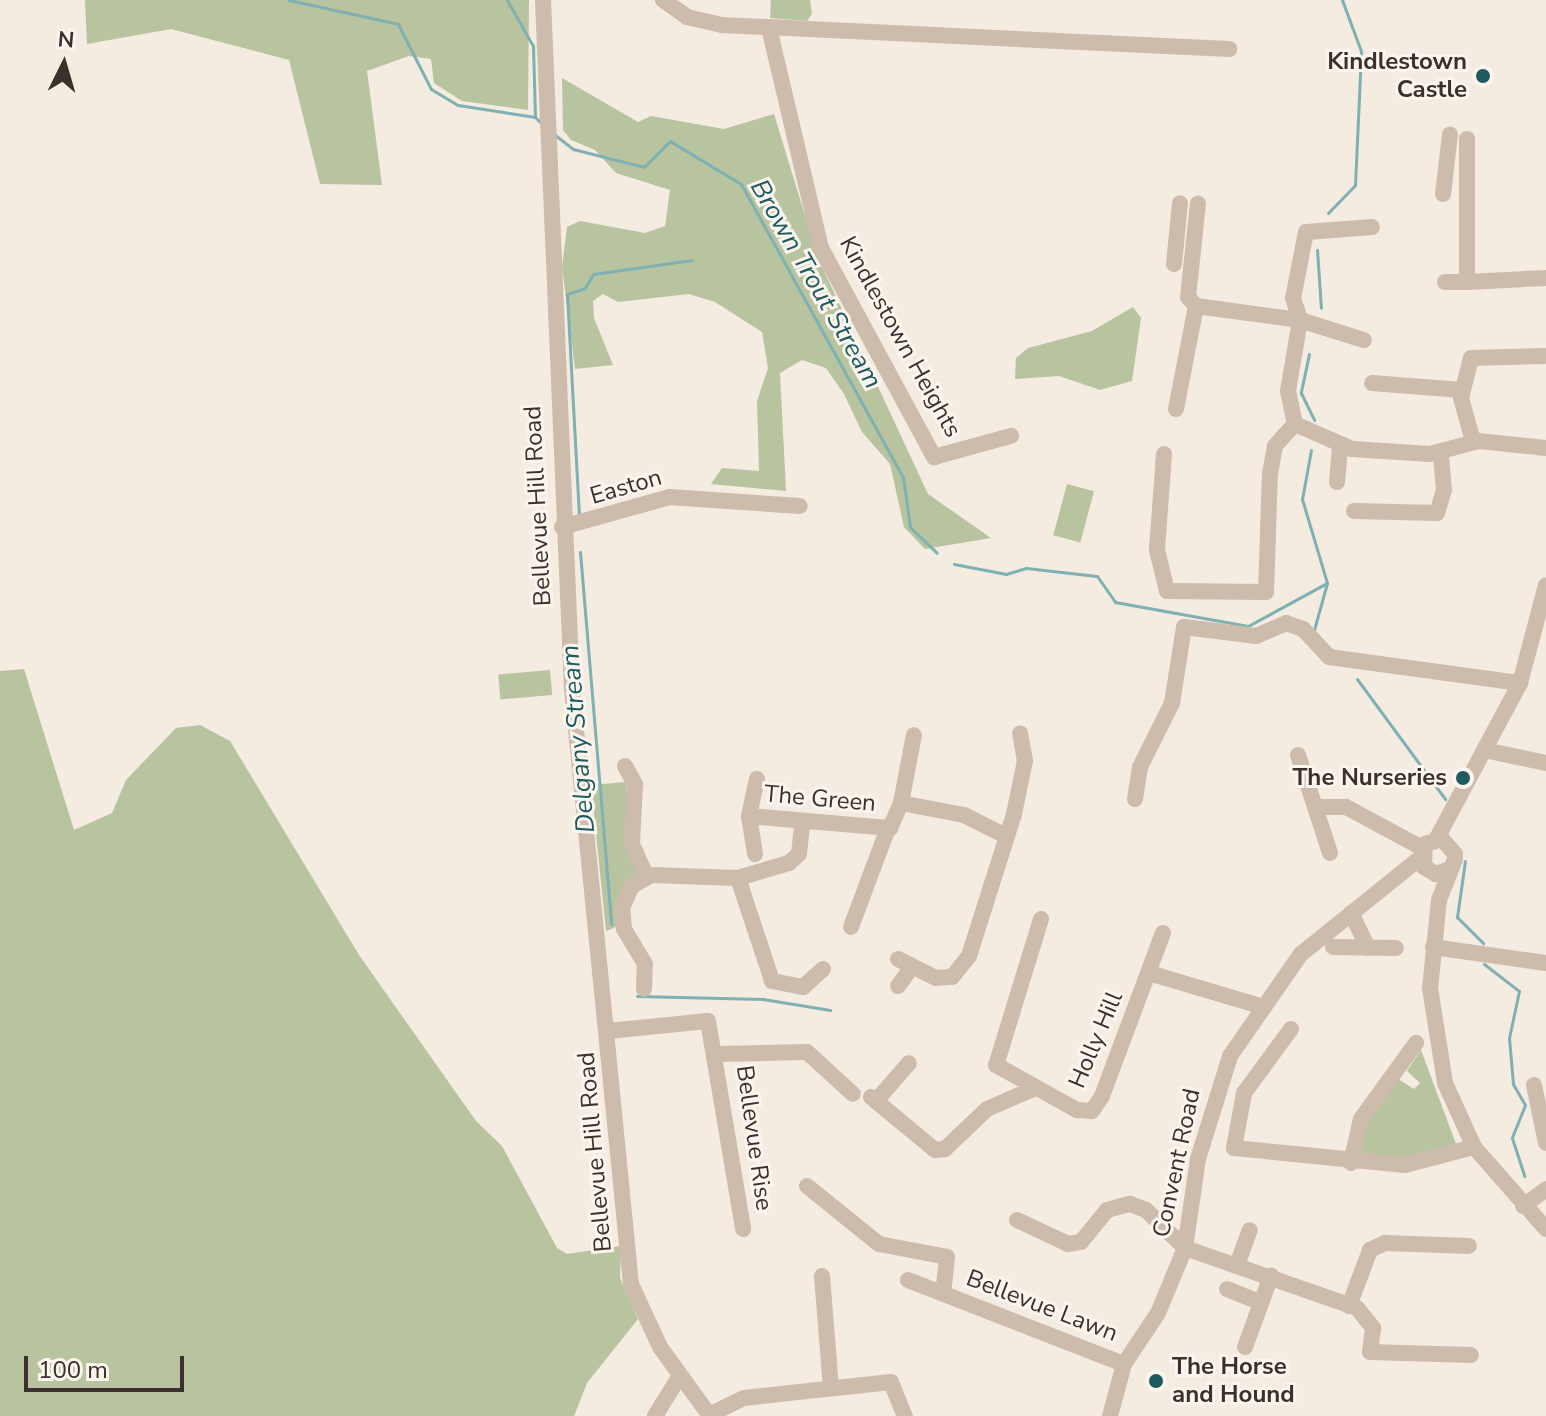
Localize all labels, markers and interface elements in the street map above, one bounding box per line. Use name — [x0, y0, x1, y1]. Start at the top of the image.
north arrow — [24, 24, 104, 104]
text: N — [57, 24, 76, 56]
place label: Kindlestown Castle — [1327, 48, 1467, 104]
marker: Kindlestown Castle — [1474, 67, 1492, 85]
water label: Brown Trout Stream — [743, 174, 889, 394]
street label: Kindlestown Heights — [833, 232, 967, 442]
street label: Bellevue Hill Road — [518, 405, 558, 607]
street label: Easton — [587, 463, 665, 511]
water label: Delgany Stream — [554, 644, 602, 834]
place label: The Nurseries — [1292, 764, 1447, 792]
marker: The Nurseries — [1454, 769, 1472, 787]
street label: The Green — [763, 780, 877, 818]
street label: Holly Hill — [1063, 987, 1129, 1093]
street label: Bellevue Hill Road — [572, 1051, 618, 1253]
street label: Bellevue Rise — [730, 1064, 778, 1212]
street label: Convent Road — [1147, 1086, 1207, 1240]
street label: Bellevue Lawn — [962, 1264, 1122, 1348]
scale bar — [28, 1340, 188, 1390]
place label: The Horse and Hound — [1172, 1353, 1295, 1409]
text: 100 m — [38, 1354, 108, 1386]
marker: The Horse and Hound — [1147, 1372, 1165, 1390]

